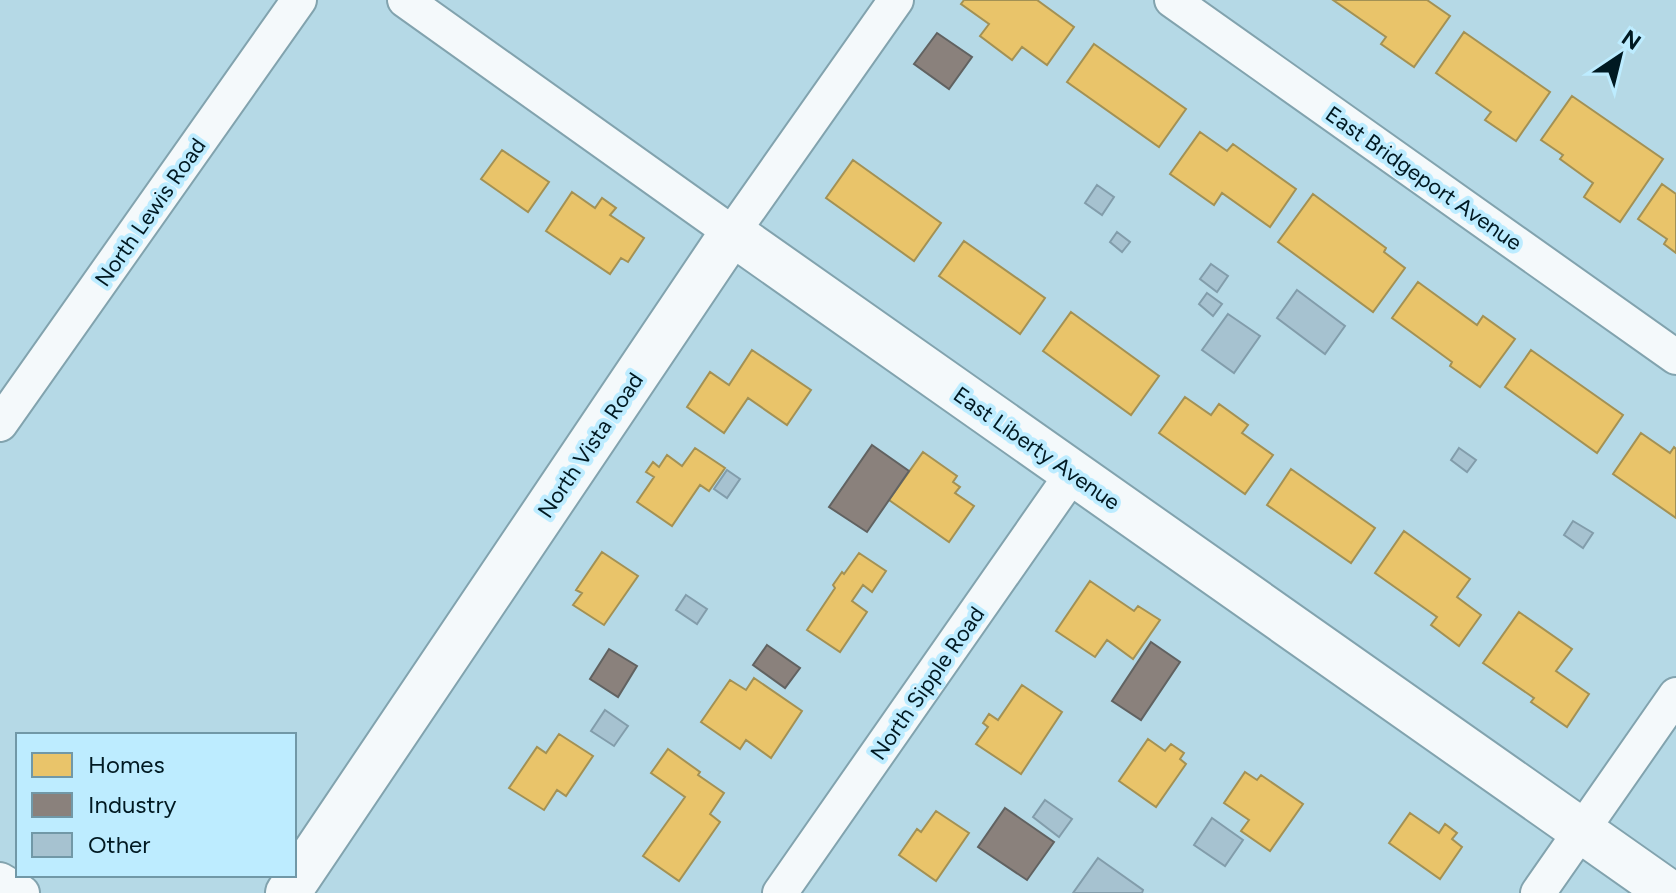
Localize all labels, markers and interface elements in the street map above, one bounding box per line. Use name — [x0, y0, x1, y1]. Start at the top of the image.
north arrow — [1580, 16, 1660, 96]
text: N — [1616, 24, 1646, 56]
street label: East Bridgeport Avenue — [1320, 100, 1527, 256]
street label: North Lewis Road — [89, 133, 212, 292]
street label: North Vista Road — [532, 368, 649, 523]
street label: East Liberty Avenue — [948, 381, 1125, 516]
street label: North Sipple Road — [865, 601, 990, 765]
legend — [16, 733, 296, 877]
text: Homes — [88, 750, 165, 779]
text: Industry — [88, 790, 177, 819]
text: Other — [88, 830, 150, 859]

